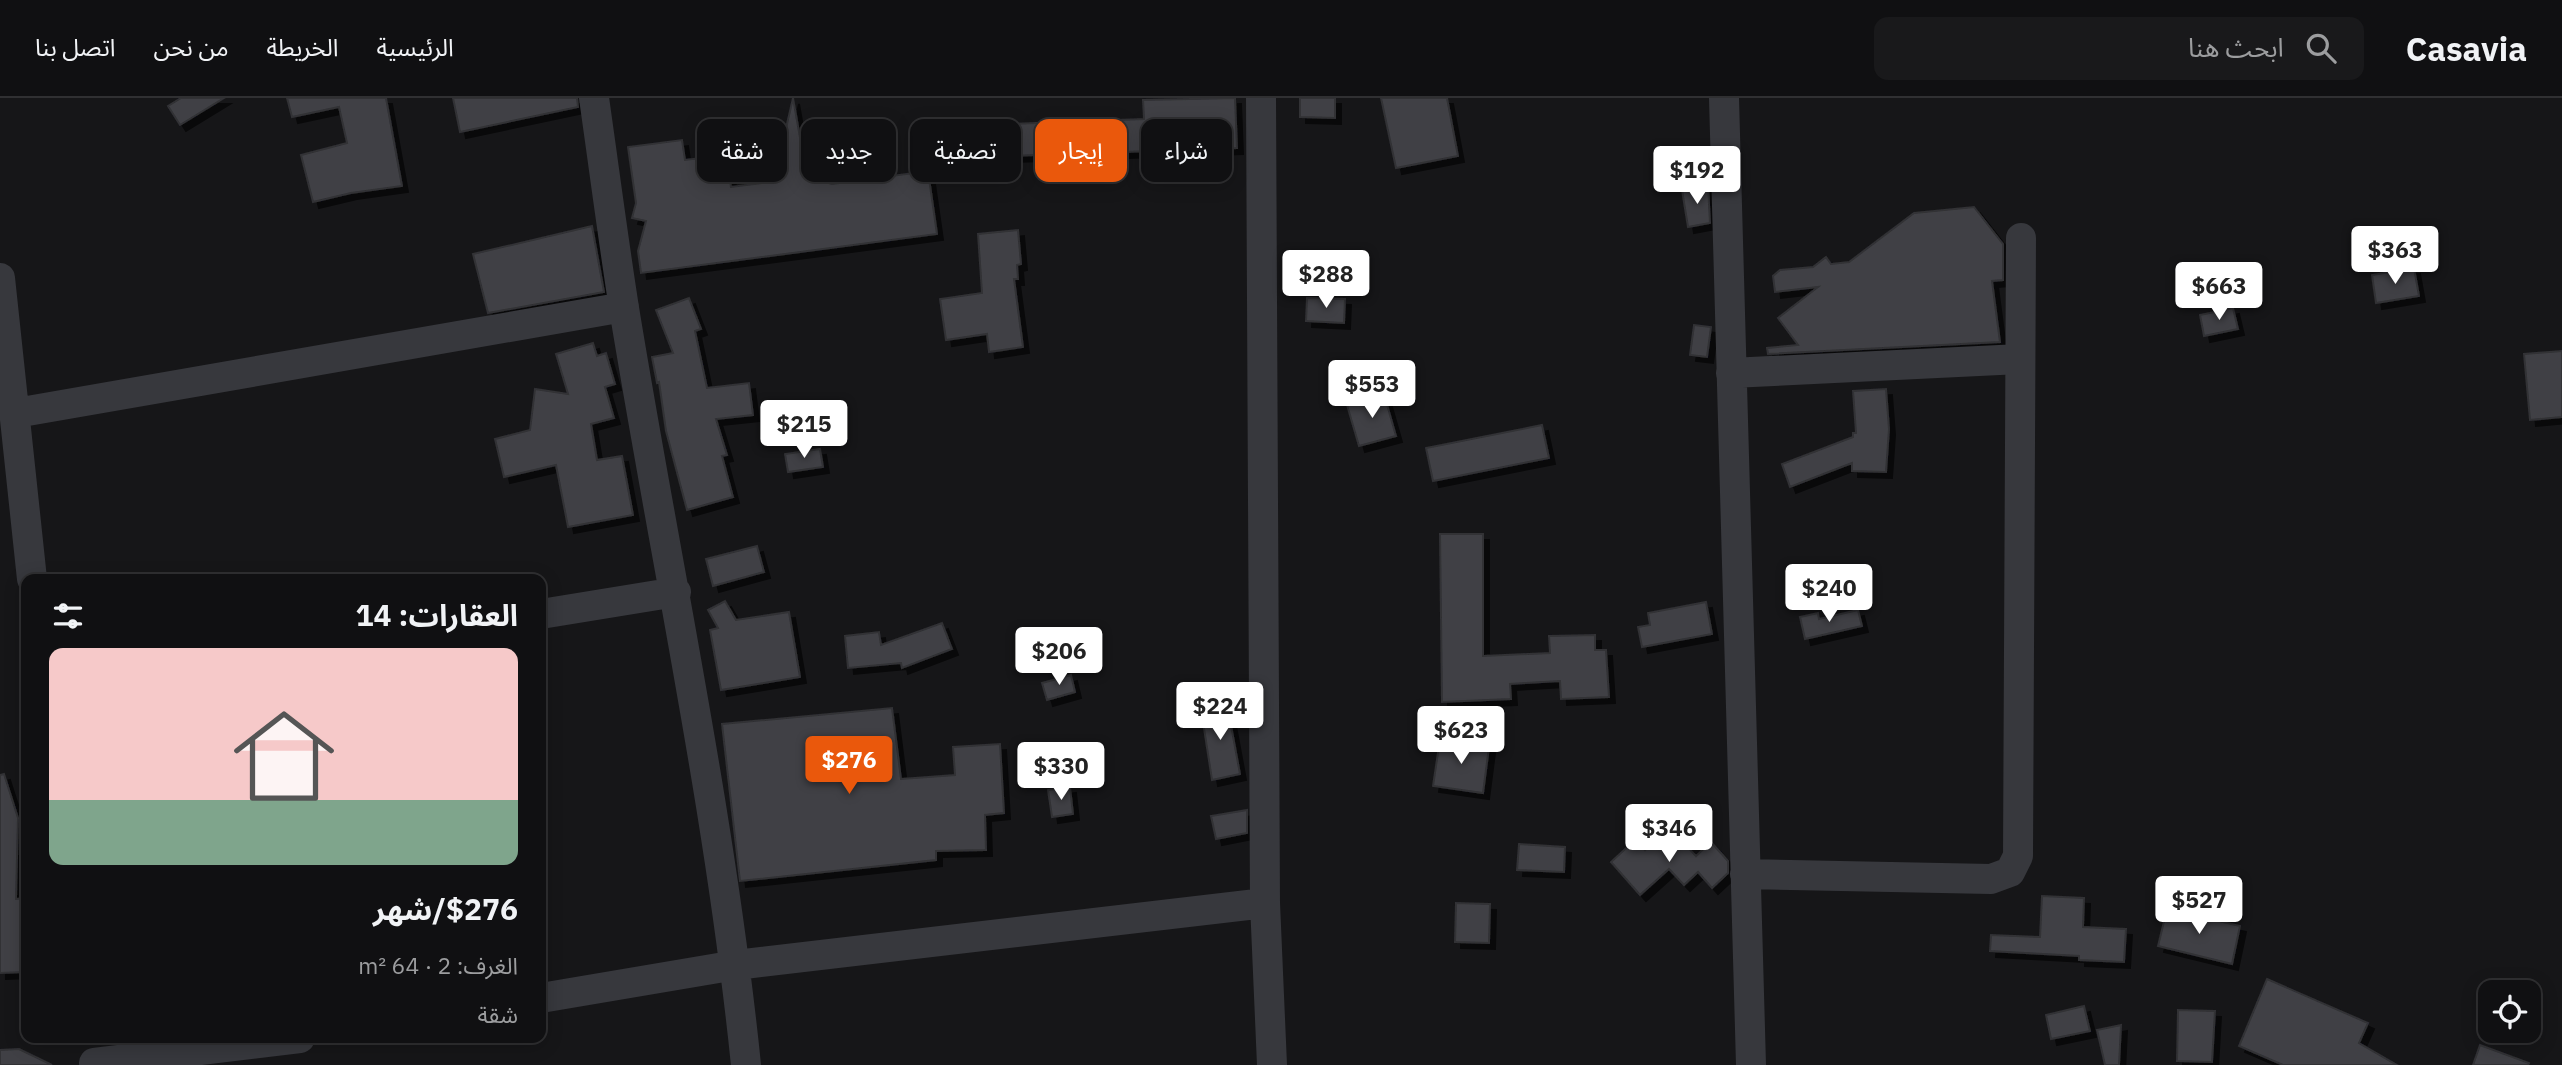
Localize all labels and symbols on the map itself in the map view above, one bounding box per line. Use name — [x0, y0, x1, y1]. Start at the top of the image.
pin: $192 — [1656, 146, 1738, 206]
pin: $363 — [2354, 226, 2436, 286]
pin: $288 — [1285, 250, 1367, 310]
pin: $663 — [2178, 262, 2260, 322]
pin: $553 — [1331, 360, 1413, 420]
pin: $215 — [763, 400, 845, 460]
pin: $240 — [1788, 564, 1870, 624]
pin: $206 — [1018, 628, 1100, 687]
pin: $224 — [1179, 682, 1261, 742]
pin: $623 — [1420, 706, 1502, 766]
pin: $276 — [808, 736, 890, 796]
pin: $330 — [1020, 742, 1102, 802]
pin: $346 — [1628, 804, 1710, 864]
pin: $527 — [2158, 876, 2240, 936]

